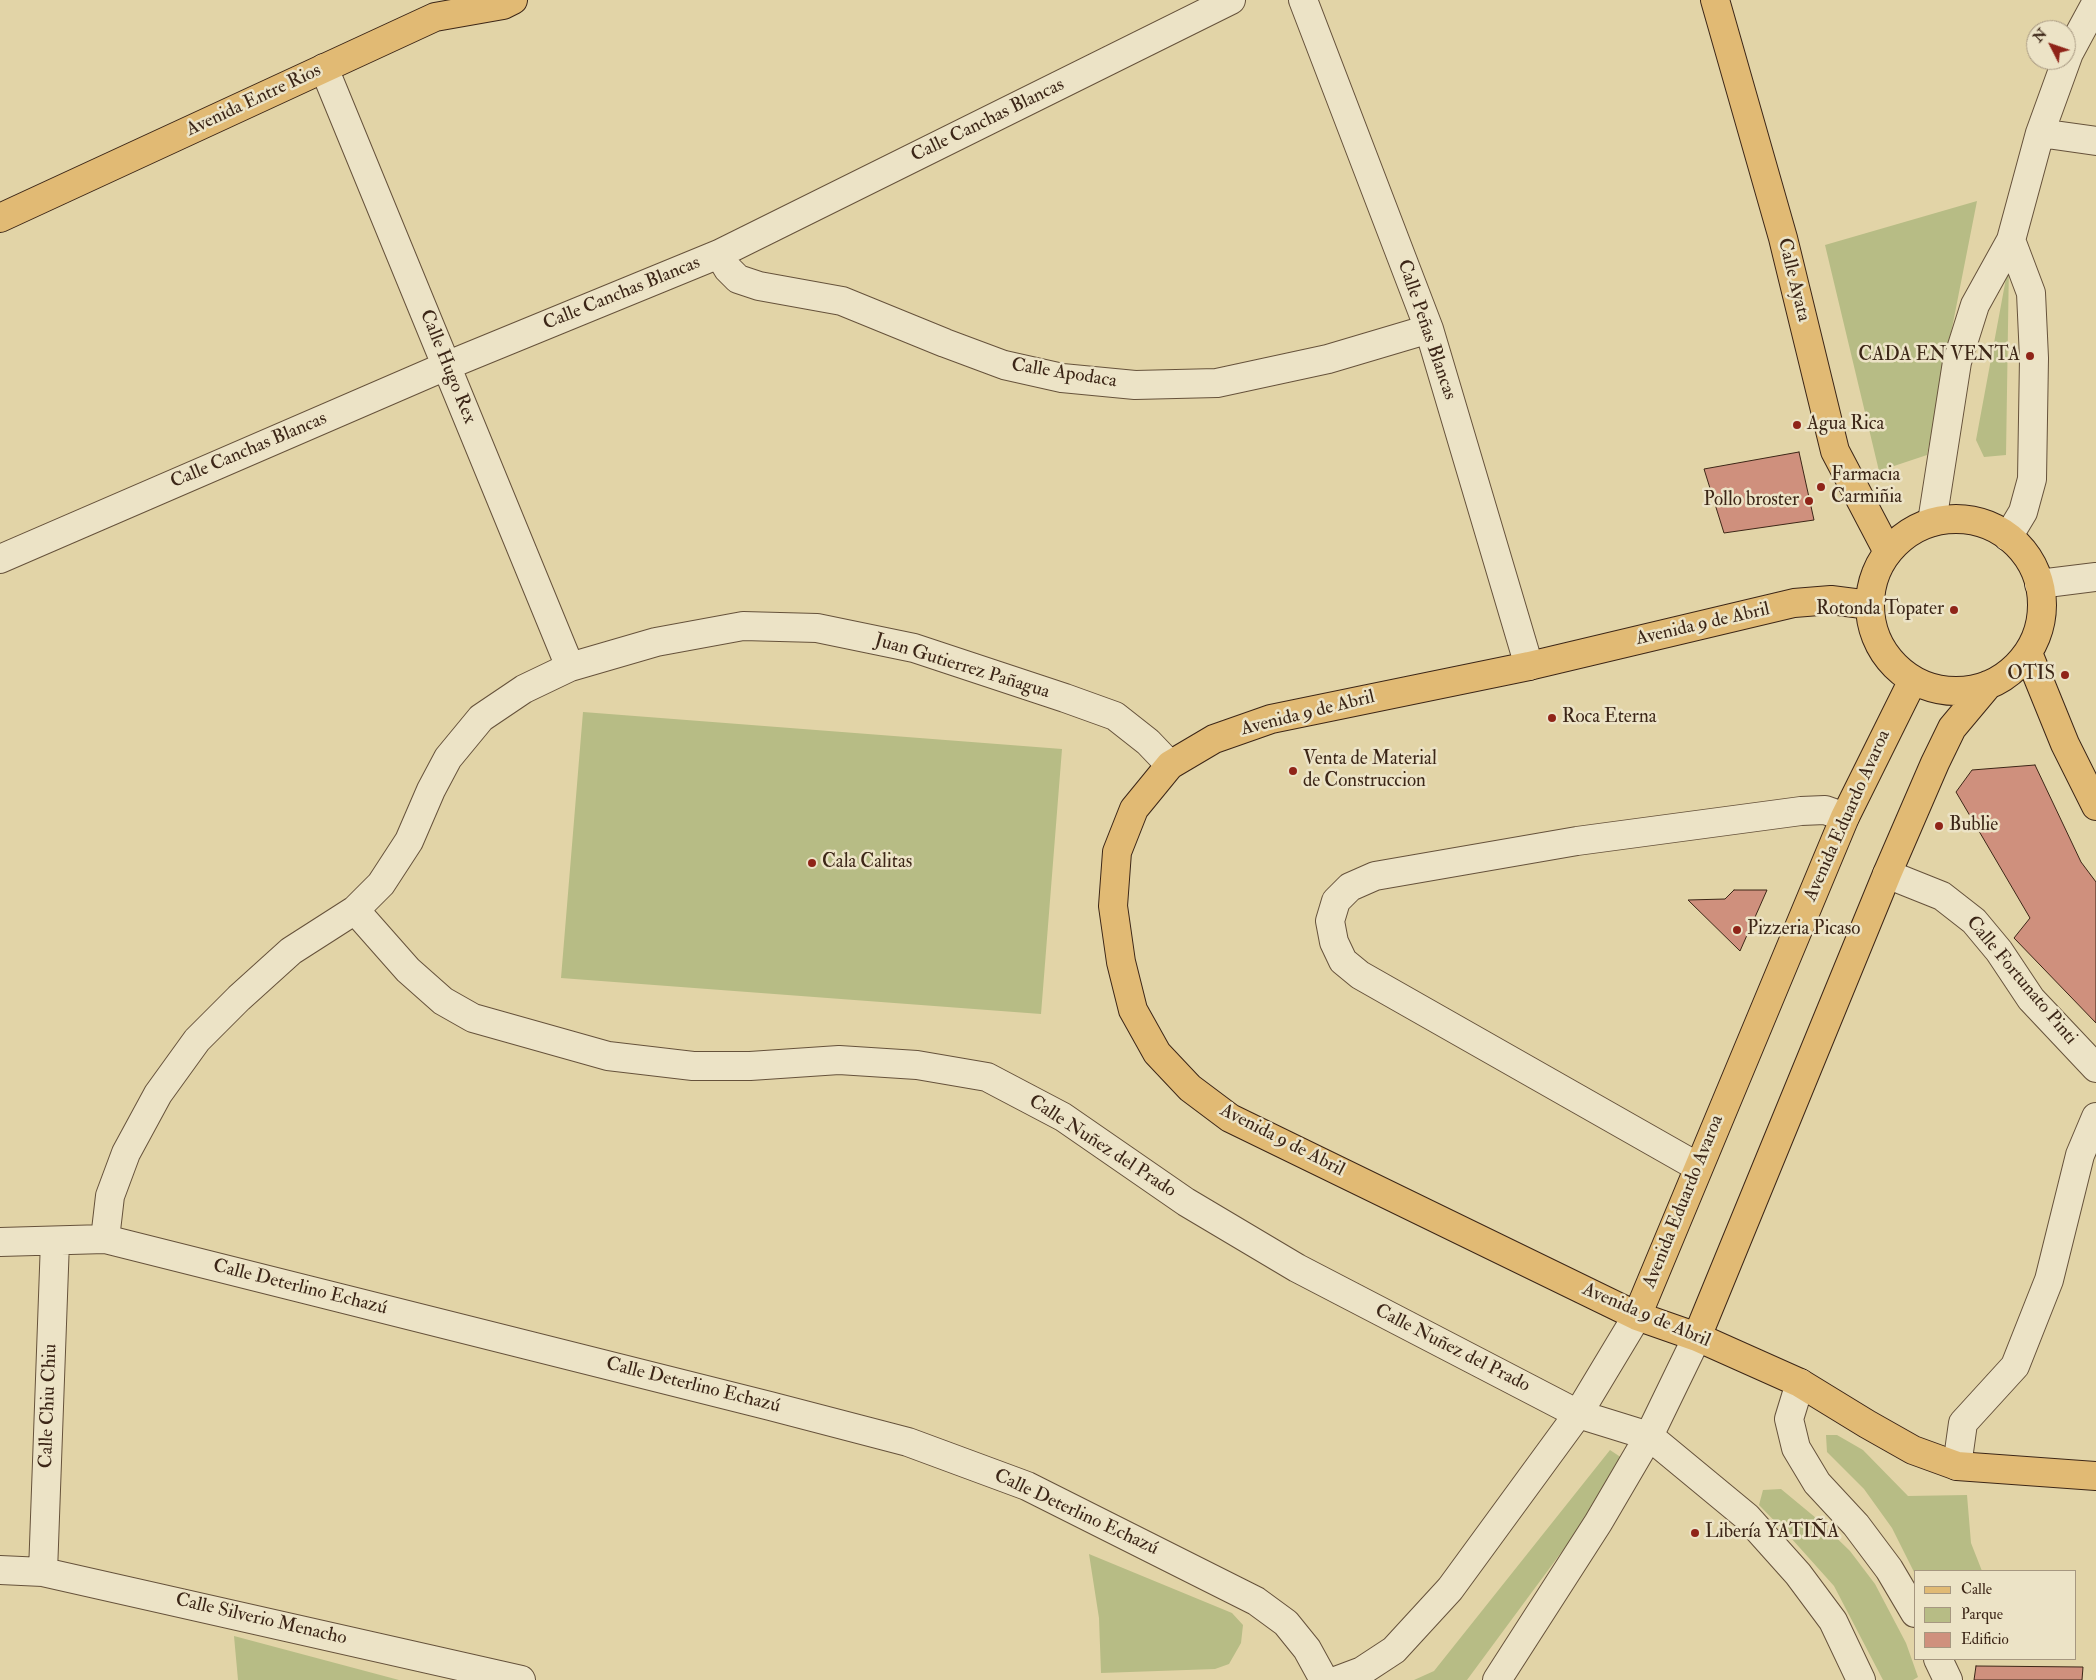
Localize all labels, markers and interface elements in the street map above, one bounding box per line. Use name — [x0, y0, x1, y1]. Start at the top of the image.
north arrow — [2026, 20, 2076, 70]
text: N — [2030, 25, 2051, 46]
street label: Avenida Entre Rios — [183, 60, 325, 142]
street label: Calle Canchas Blancas — [908, 74, 1068, 168]
street label: Calle Ayata — [1772, 236, 1814, 324]
street label: Calle Canchas Blancas — [540, 252, 704, 336]
street label: Calle Peñas Blancas — [1391, 257, 1461, 403]
street label: Calle Hugo Rex — [414, 307, 480, 427]
place label: CADA EN VENTA — [1858, 345, 2020, 367]
marker: CADA EN VENTA — [2024, 350, 2036, 362]
street label: Calle Apodaca — [1010, 354, 1118, 394]
street label: Calle Canchas Blancas — [168, 408, 330, 494]
place label: Agua Rica — [1807, 414, 1884, 436]
marker: Agua Rica — [1791, 419, 1803, 431]
place label: Farmacia Carmiñia — [1831, 465, 1902, 509]
marker: Farmacia Carmiñia — [1815, 481, 1827, 493]
place label: Pollo broster — [1703, 490, 1799, 512]
marker: Pollo broster — [1803, 495, 1815, 507]
street label: Avenida 9 de Abril — [1634, 598, 1772, 652]
place label: Rotonda Topater — [1816, 599, 1944, 621]
marker: Rotonda Topater — [1948, 604, 1960, 616]
street label: Juan Gutierrez Pañagua — [872, 629, 1052, 705]
place label: OTIS — [2007, 664, 2055, 686]
marker: OTIS — [2059, 669, 2071, 681]
street label: Avenida 9 de Abril — [1239, 686, 1377, 742]
place label: Roca Eterna — [1562, 707, 1656, 729]
marker: Roca Eterna — [1546, 712, 1558, 724]
street label: Avenida Eduardo Avaroa — [1800, 727, 1896, 905]
place label: Venta de Material de Construccion — [1303, 749, 1437, 793]
marker: Venta de Material de Construccion — [1287, 765, 1299, 777]
place label: Bublie — [1949, 815, 1998, 837]
marker: Bublie — [1933, 820, 1945, 832]
place label: Cala Calitas — [822, 852, 912, 874]
marker: Cala Calitas — [806, 857, 818, 869]
street label: Calle Fortunato Pinti — [1961, 912, 2081, 1050]
place label: Pizzeria Picaso — [1747, 919, 1860, 941]
marker: Pizzeria Picaso — [1731, 924, 1743, 936]
street label: Calle Nuñez del Prado — [1024, 1091, 1180, 1203]
street label: Avenida 9 de Abril — [1216, 1100, 1348, 1182]
street label: Avenida Eduardo Avaroa — [1639, 1112, 1729, 1292]
street label: Calle Deterlino Echazú — [211, 1255, 389, 1321]
street label: Avenida 9 de Abril — [1579, 1279, 1713, 1353]
street label: Calle Nuñez del Prado — [1371, 1300, 1533, 1398]
street label: Calle Chiu Chiu — [35, 1343, 63, 1469]
street label: Calle Deterlino Echazú — [604, 1353, 782, 1419]
street label: Calle Deterlino Echazú — [990, 1465, 1162, 1561]
place label: Libería YATIÑA — [1705, 1522, 1839, 1544]
marker: Libería YATIÑA — [1689, 1527, 1701, 1539]
legend — [1914, 1570, 2076, 1660]
text: Calle — [1961, 1580, 1992, 1599]
street label: Calle Silverio Menacho — [173, 1589, 349, 1651]
text: Parque — [1961, 1605, 2003, 1624]
text: Edificio — [1961, 1630, 2009, 1649]

